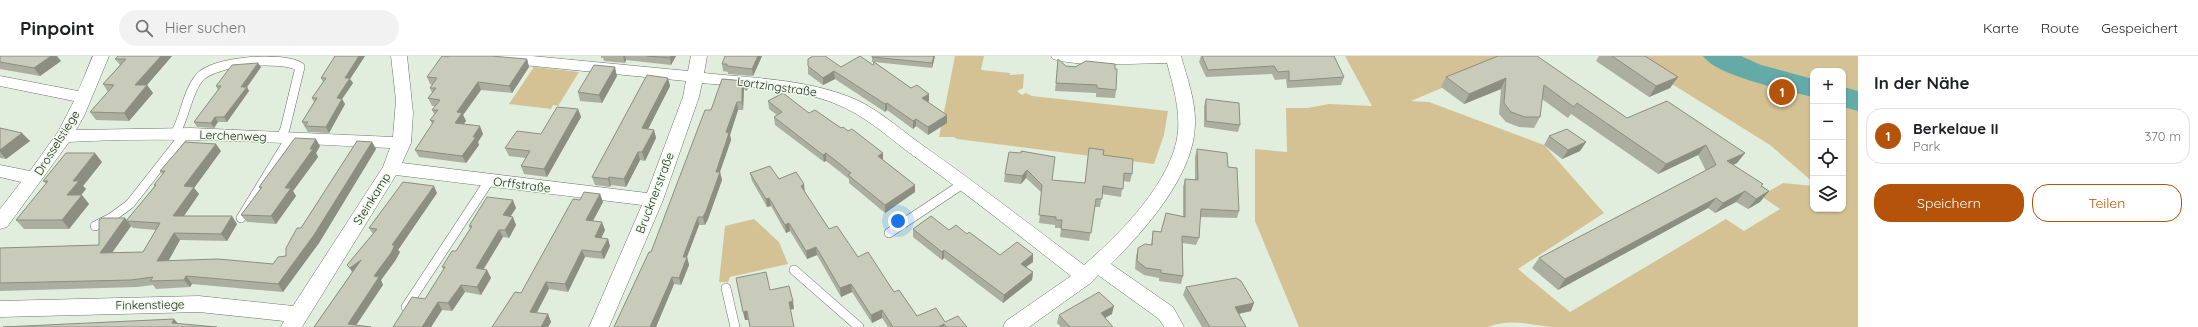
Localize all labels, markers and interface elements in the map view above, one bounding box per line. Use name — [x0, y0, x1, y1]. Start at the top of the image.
search box — [119, 10, 399, 46]
text: Pinpoint — [20, 16, 95, 40]
icon: search — [133, 17, 155, 39]
text: Hier suchen — [165, 18, 246, 37]
text: Karte — [1983, 19, 2019, 37]
text: Route — [2041, 19, 2079, 37]
text: Gespeichert — [2101, 19, 2178, 37]
map controls — [1810, 68, 1846, 212]
button: + — [1810, 68, 1846, 104]
text: In der Nähe — [1874, 72, 1970, 93]
street label: Lortzingstraße — [736, 73, 818, 100]
pin: 1 — [1769, 77, 1795, 107]
button: − — [1810, 104, 1846, 140]
street label: Drosselstiege — [31, 107, 83, 178]
text: Berkelaue II — [1913, 119, 1999, 138]
street label: Lerchenweg — [199, 127, 267, 144]
text: 1 — [1885, 128, 1891, 144]
text: 370 m — [2144, 128, 2181, 144]
text: Park — [1913, 138, 1941, 154]
button: locate — [1810, 140, 1846, 176]
street label: Brucknerstraße — [632, 150, 677, 236]
street label: Steinkamp — [350, 170, 394, 228]
street label: Orffstraße — [492, 174, 552, 196]
button: layers — [1810, 176, 1846, 212]
button: Speichern — [1874, 184, 2024, 222]
button: Teilen — [2032, 184, 2182, 222]
your location — [888, 211, 908, 231]
street label: Finkenstiege — [115, 296, 185, 313]

